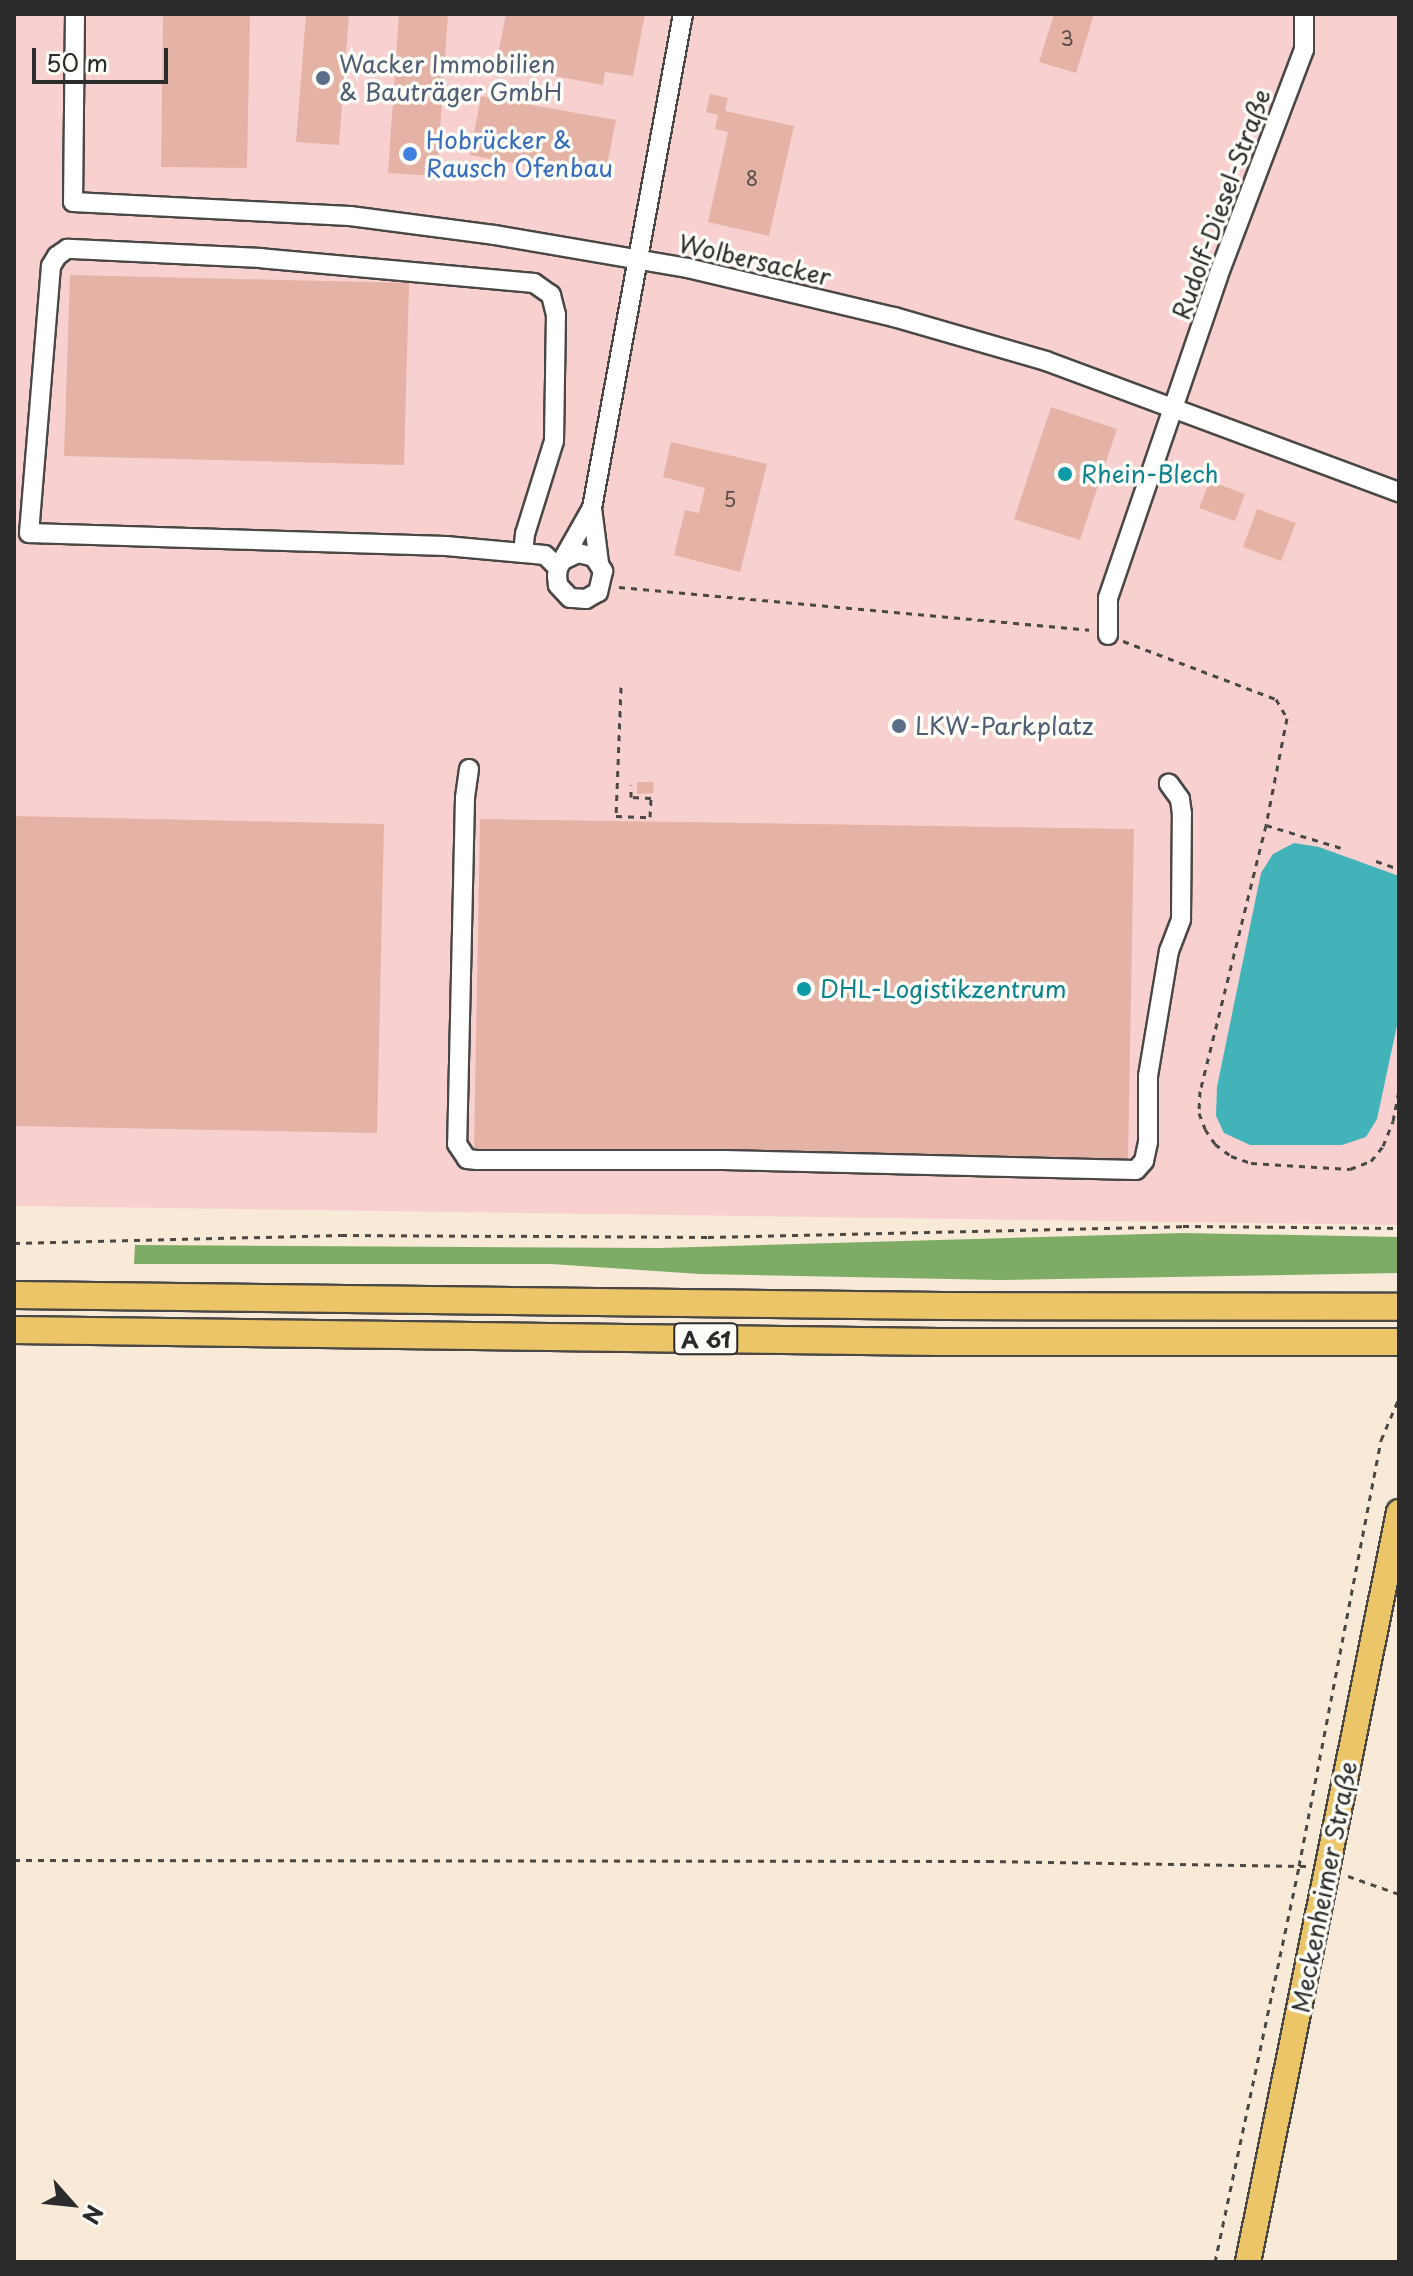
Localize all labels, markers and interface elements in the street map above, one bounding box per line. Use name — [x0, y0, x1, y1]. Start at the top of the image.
house number: 3 — [1060, 26, 1074, 50]
scale bar — [36, 32, 172, 82]
text: 50 m — [46, 44, 108, 80]
place label: Wacker Immobilien & Bauträger GmbH — [339, 50, 565, 106]
marker: Wacker Immobilien & Bauträger GmbH — [314, 69, 332, 87]
street label: Rudolf-Diesel-Straße — [1166, 85, 1276, 323]
place label: Hobrücker & Rausch Ofenbau — [426, 126, 612, 182]
marker: Hobrücker & Rausch Ofenbau — [401, 145, 419, 163]
house number: 8 — [746, 166, 758, 190]
street label: Wolbersacker — [676, 228, 834, 292]
place label: Rhein-Blech — [1081, 460, 1218, 488]
marker: Rhein-Blech — [1056, 465, 1074, 483]
house number: 5 — [724, 487, 736, 511]
place label: LKW-Parkplatz — [915, 712, 1093, 740]
marker: LKW-Parkplatz — [890, 717, 908, 735]
place label: DHL-Logistikzentrum — [820, 975, 1067, 1003]
marker: DHL-Logistikzentrum — [795, 980, 813, 998]
road number: A 61 — [672, 1321, 740, 1357]
street label: Meckenheimer Straße — [1285, 1758, 1363, 2016]
north arrow — [32, 2164, 112, 2244]
text: N — [75, 2200, 112, 2230]

